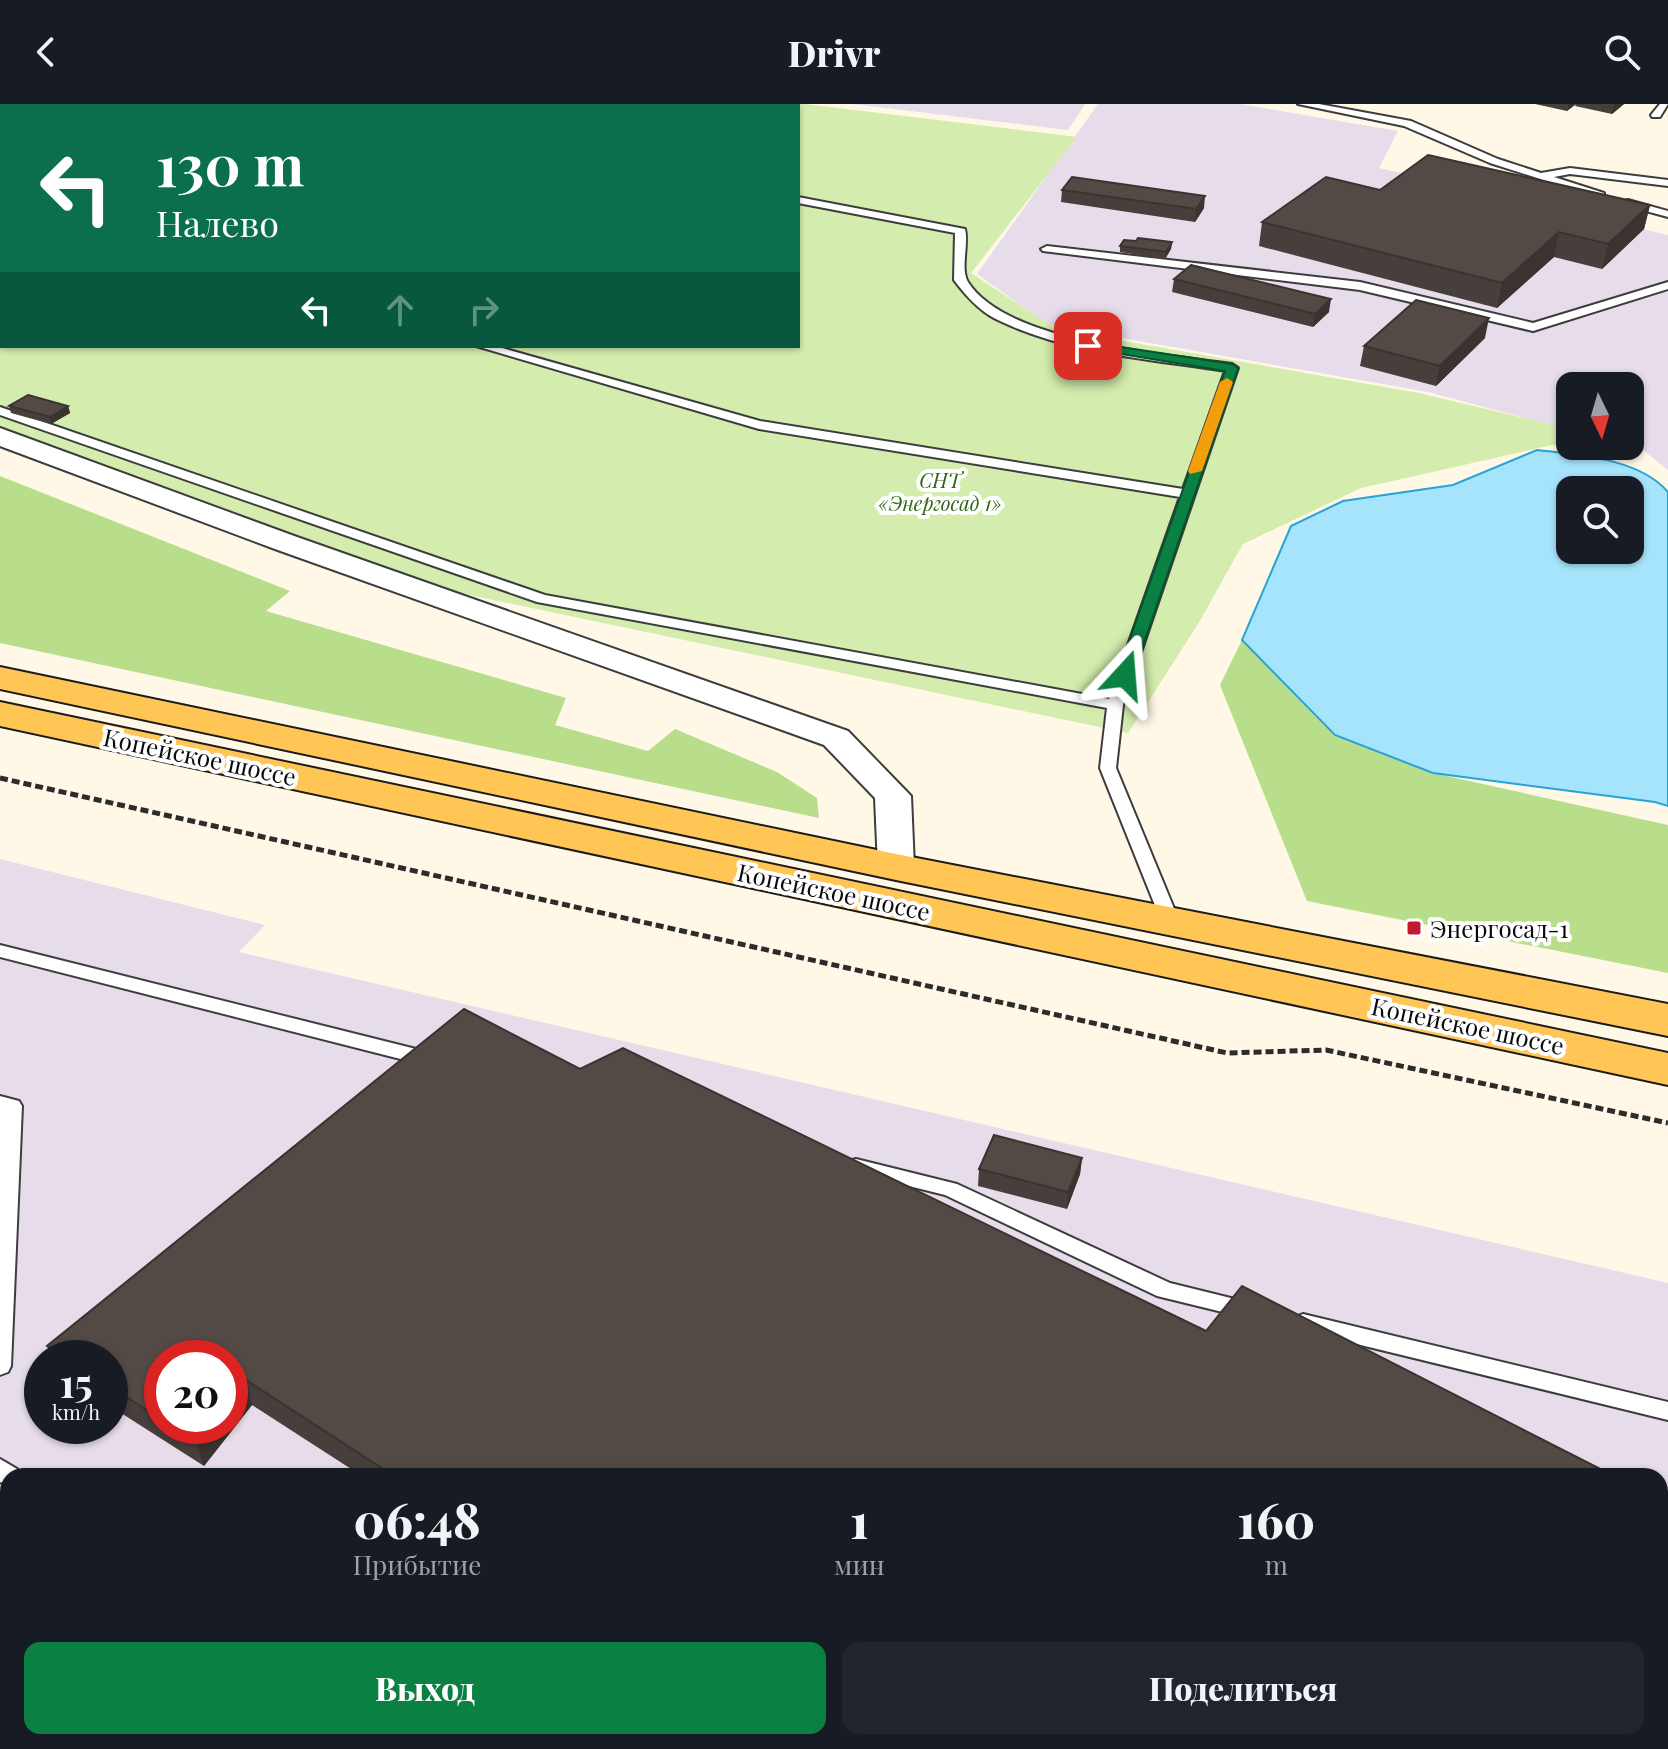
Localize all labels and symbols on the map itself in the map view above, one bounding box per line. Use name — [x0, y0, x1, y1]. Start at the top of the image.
pin — [1054, 312, 1122, 380]
north arrow — [1556, 372, 1644, 460]
park label: СНТ «Энергосад 1» — [878, 466, 1002, 516]
position arrow — [1083, 633, 1167, 717]
street label: Копейское шоссе — [101, 720, 299, 792]
street label: Копейское шоссе — [735, 855, 933, 927]
place label: Энергосад-1 — [1430, 912, 1568, 944]
marker: Энергосад-1 — [1405, 919, 1423, 937]
street label: Копейское шоссе — [1369, 989, 1567, 1061]
speed limit sign: 20 — [144, 1340, 248, 1444]

